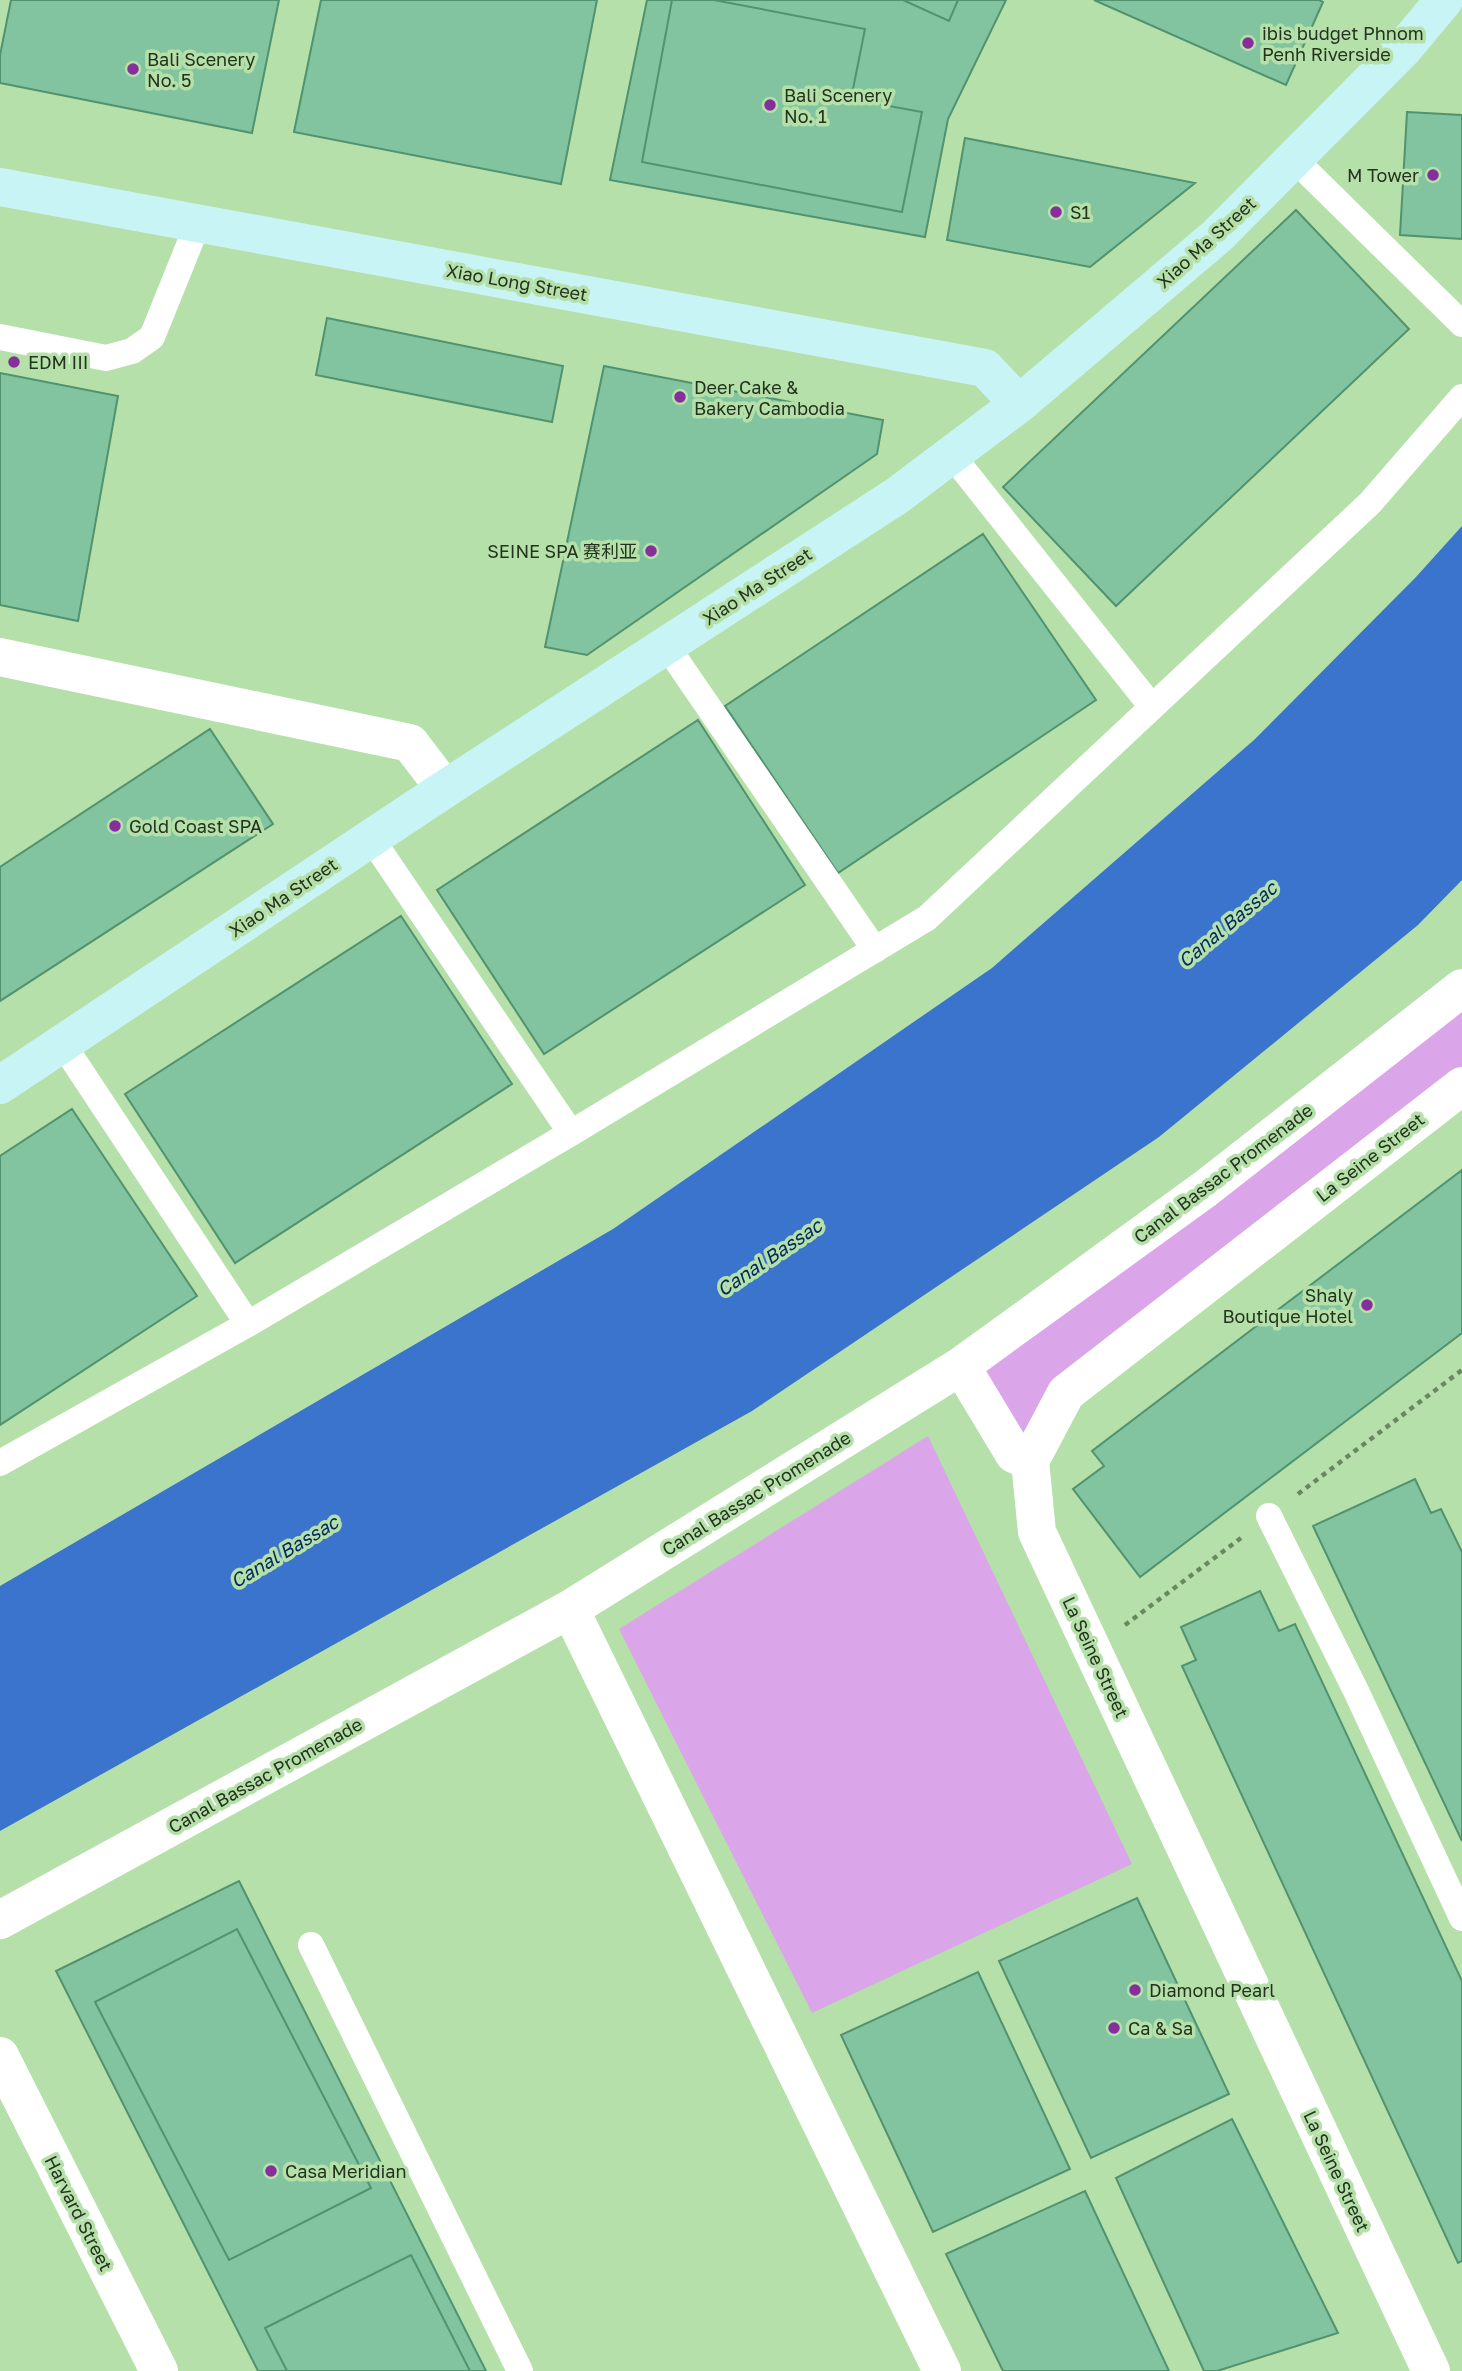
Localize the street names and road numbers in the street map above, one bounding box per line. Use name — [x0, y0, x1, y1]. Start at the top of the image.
street label: Xiao Ma Street — [1152, 192, 1260, 292]
street label: Xiao Long Street — [445, 259, 589, 305]
street label: Xiao Ma Street — [698, 543, 816, 629]
street label: Xiao Ma Street — [225, 853, 341, 941]
street label: Canal Bassac Promenade — [1129, 1099, 1317, 1247]
street label: La Seine Street — [1312, 1108, 1428, 1206]
street label: Canal Bassac Promenade — [658, 1426, 854, 1560]
street label: La Seine Street — [1058, 1593, 1134, 1721]
street label: Canal Bassac Promenade — [164, 1712, 366, 1838]
street label: La Seine Street — [1299, 2107, 1375, 2235]
street label: Harvard Street — [40, 2152, 118, 2274]

